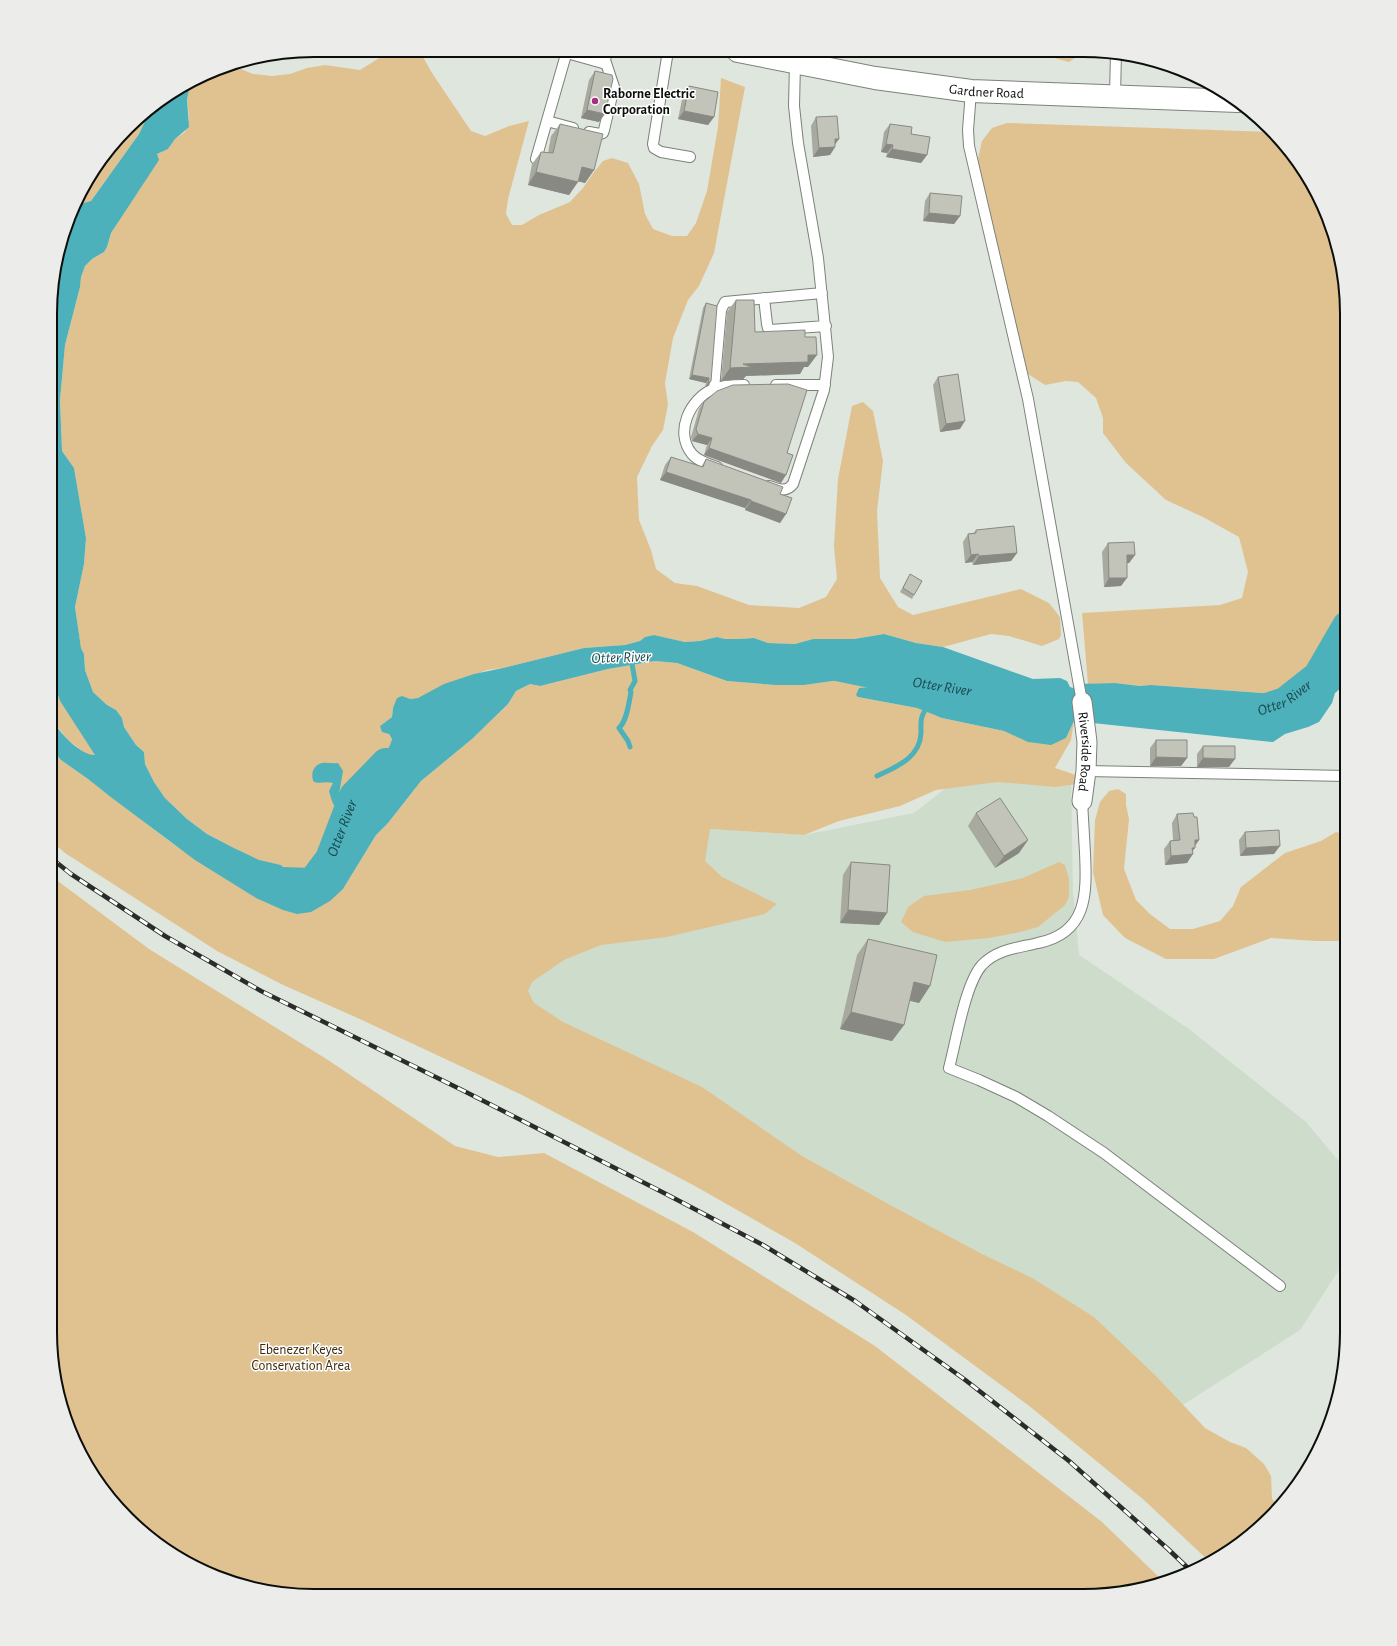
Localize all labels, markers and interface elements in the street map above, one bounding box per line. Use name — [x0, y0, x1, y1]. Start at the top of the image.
street label: Gardner Road — [948, 82, 1024, 101]
place label: Raborne Electric Corporation — [603, 87, 695, 117]
marker: Raborne Electric Corporation — [590, 96, 600, 106]
water label: Otter River — [591, 649, 652, 666]
water label: Otter River — [911, 675, 974, 699]
water label: Otter River — [1256, 677, 1315, 719]
street label: Riverside Road — [1075, 711, 1093, 792]
water label: Otter River — [325, 797, 360, 859]
park label: Ebenezer Keyes Conservation Area — [252, 1343, 351, 1373]

